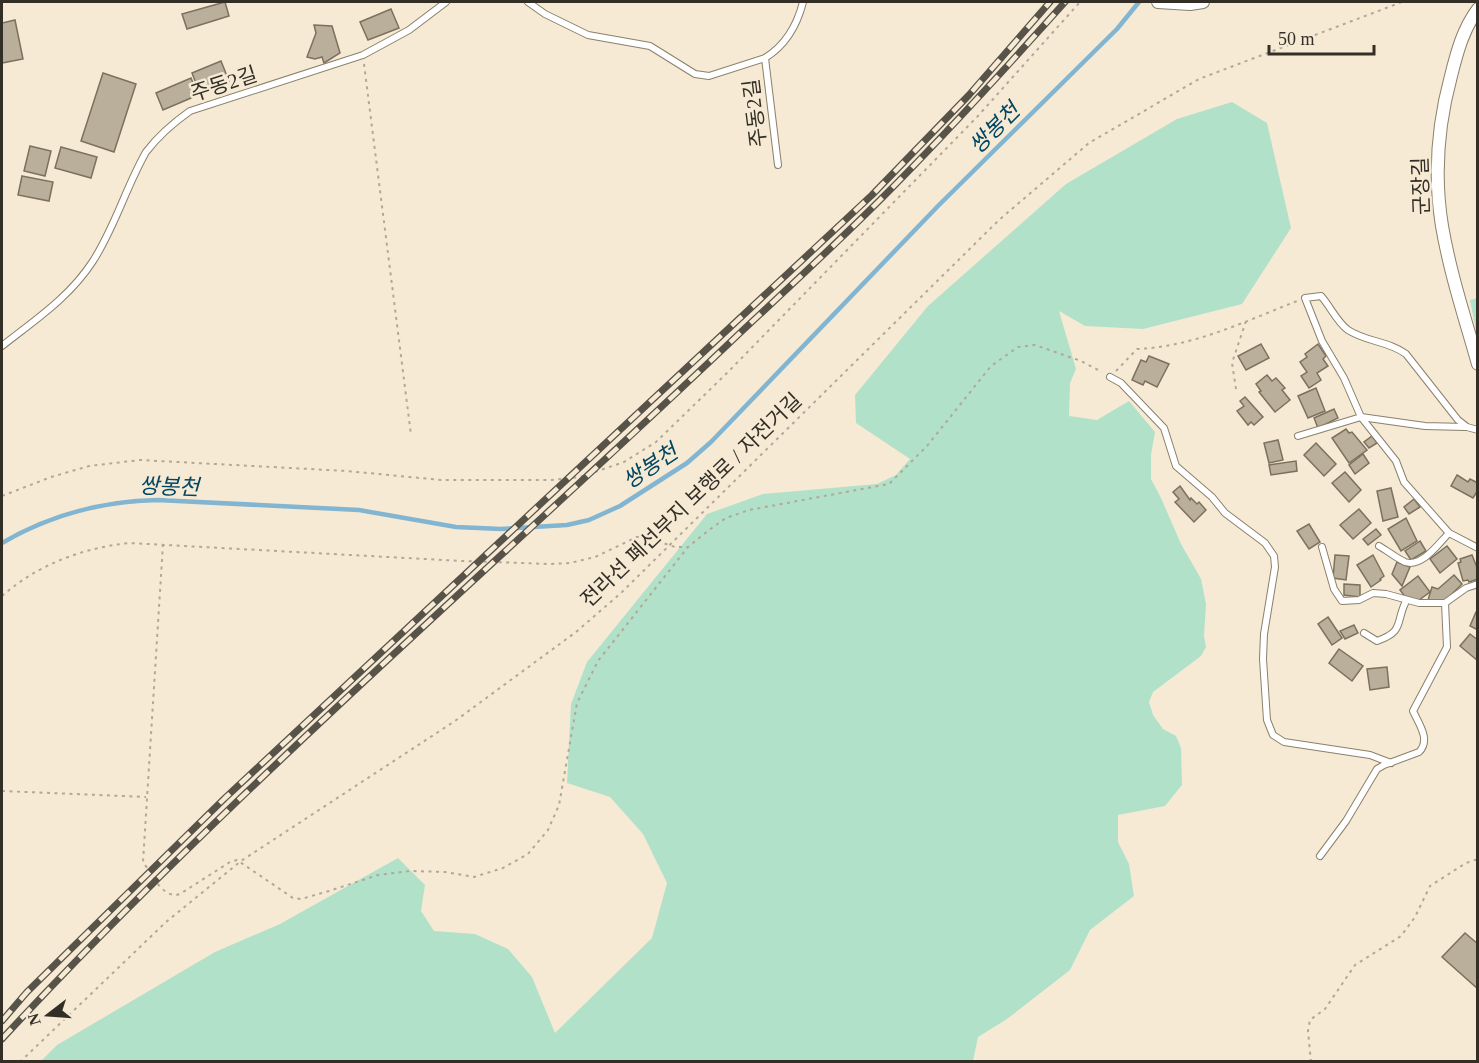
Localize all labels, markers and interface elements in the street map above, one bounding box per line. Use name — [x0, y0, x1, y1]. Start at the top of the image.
scale bar — [1269, 18, 1374, 56]
text: 50 m — [1278, 29, 1315, 49]
street label: 주동2길 — [188, 62, 260, 106]
street label: 주동2길 — [739, 78, 771, 148]
water label: 쌍봉천 — [964, 96, 1027, 159]
street label: 군장길 — [1408, 157, 1434, 215]
street label: 전라선 폐선부지 보행로 / 자전거길 — [576, 388, 806, 612]
water label: 쌍봉천 — [618, 438, 685, 494]
water label: 쌍봉천 — [138, 473, 203, 500]
north arrow — [18, 985, 78, 1045]
text: N — [24, 1011, 44, 1027]

